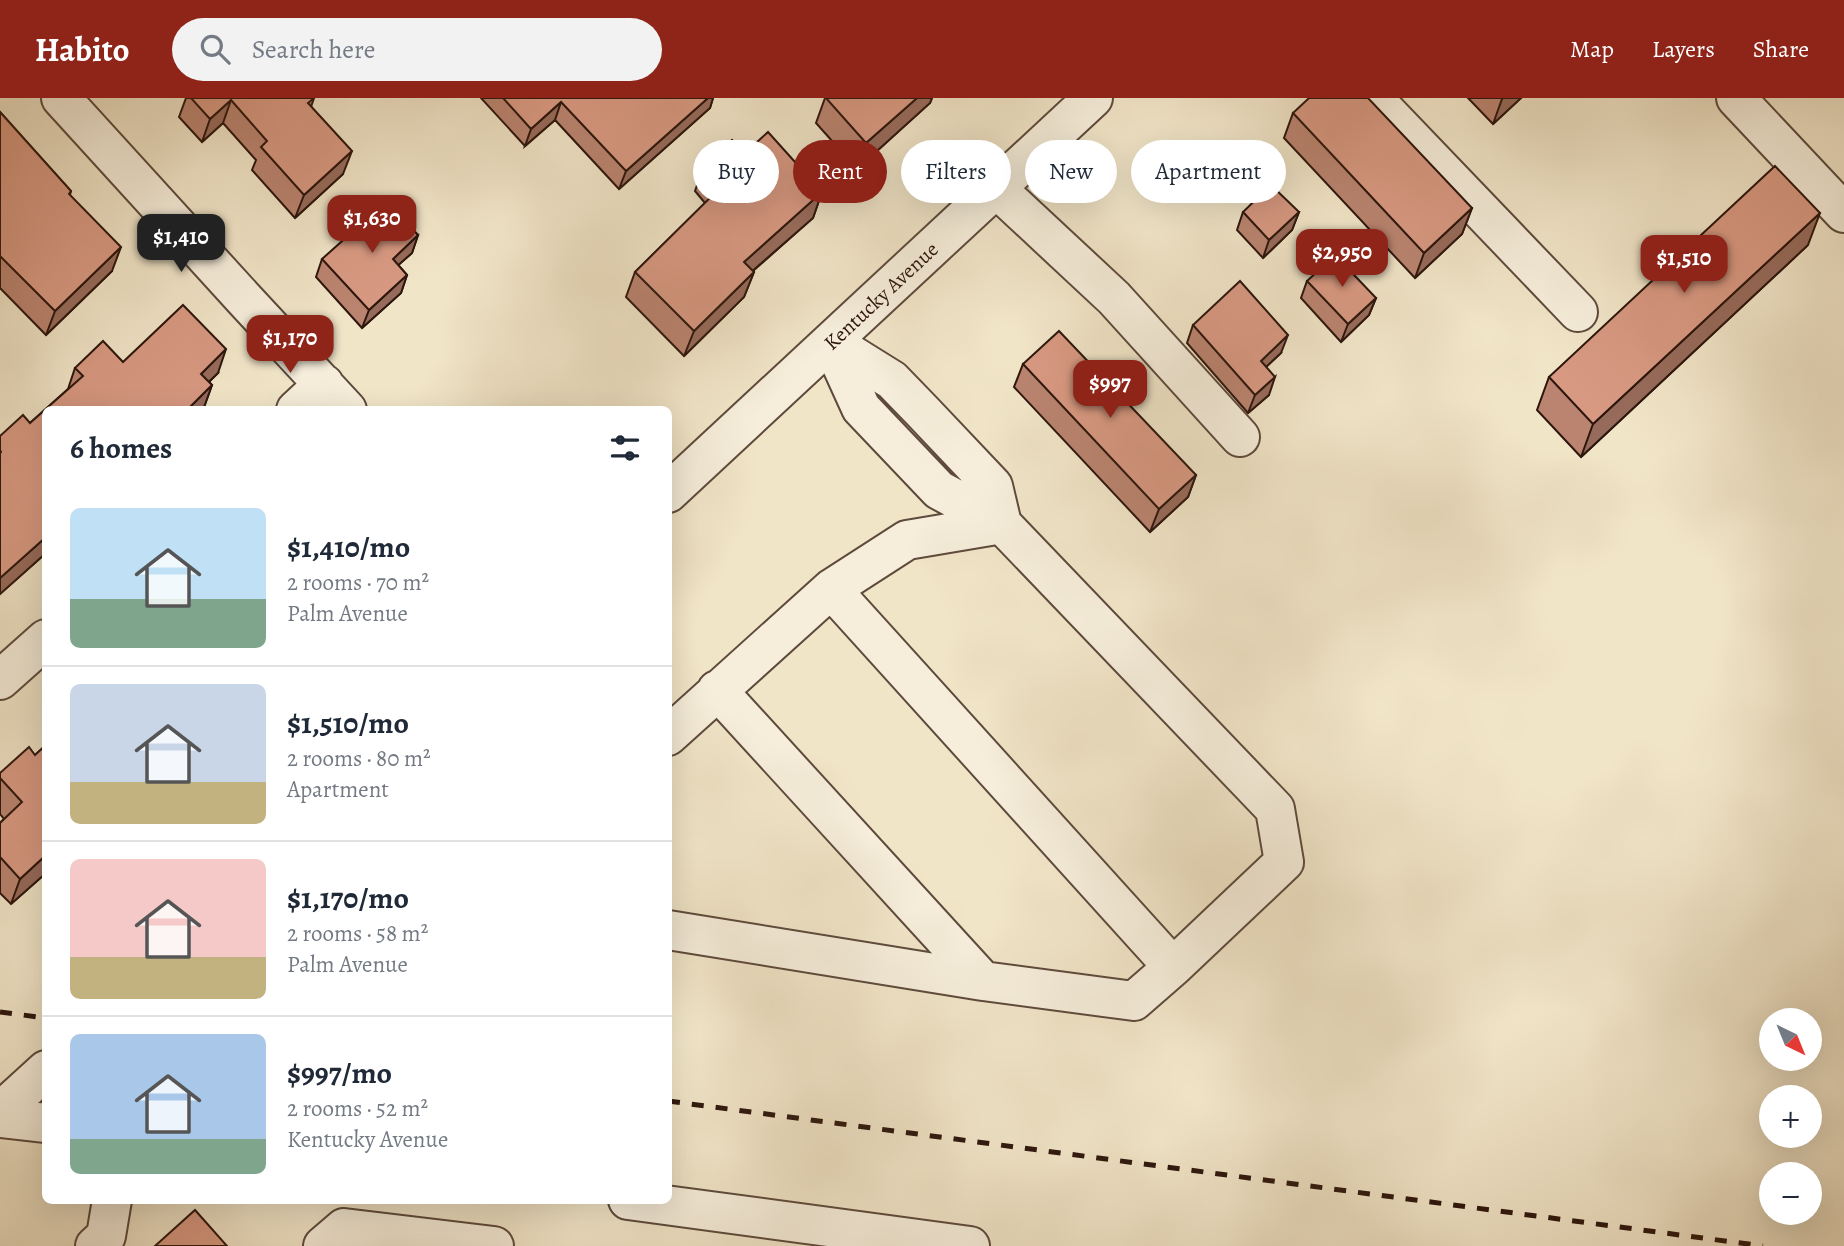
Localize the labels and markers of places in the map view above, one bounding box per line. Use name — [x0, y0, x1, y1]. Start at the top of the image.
pin: $1,630 — [315, 195, 429, 255]
pin: $1,410 — [124, 214, 238, 274]
pin: $2,950 — [1285, 230, 1399, 289]
pin: $1,510 — [1627, 236, 1741, 295]
pin: $1,170 — [233, 316, 347, 375]
pin: $997 — [1069, 360, 1151, 420]

